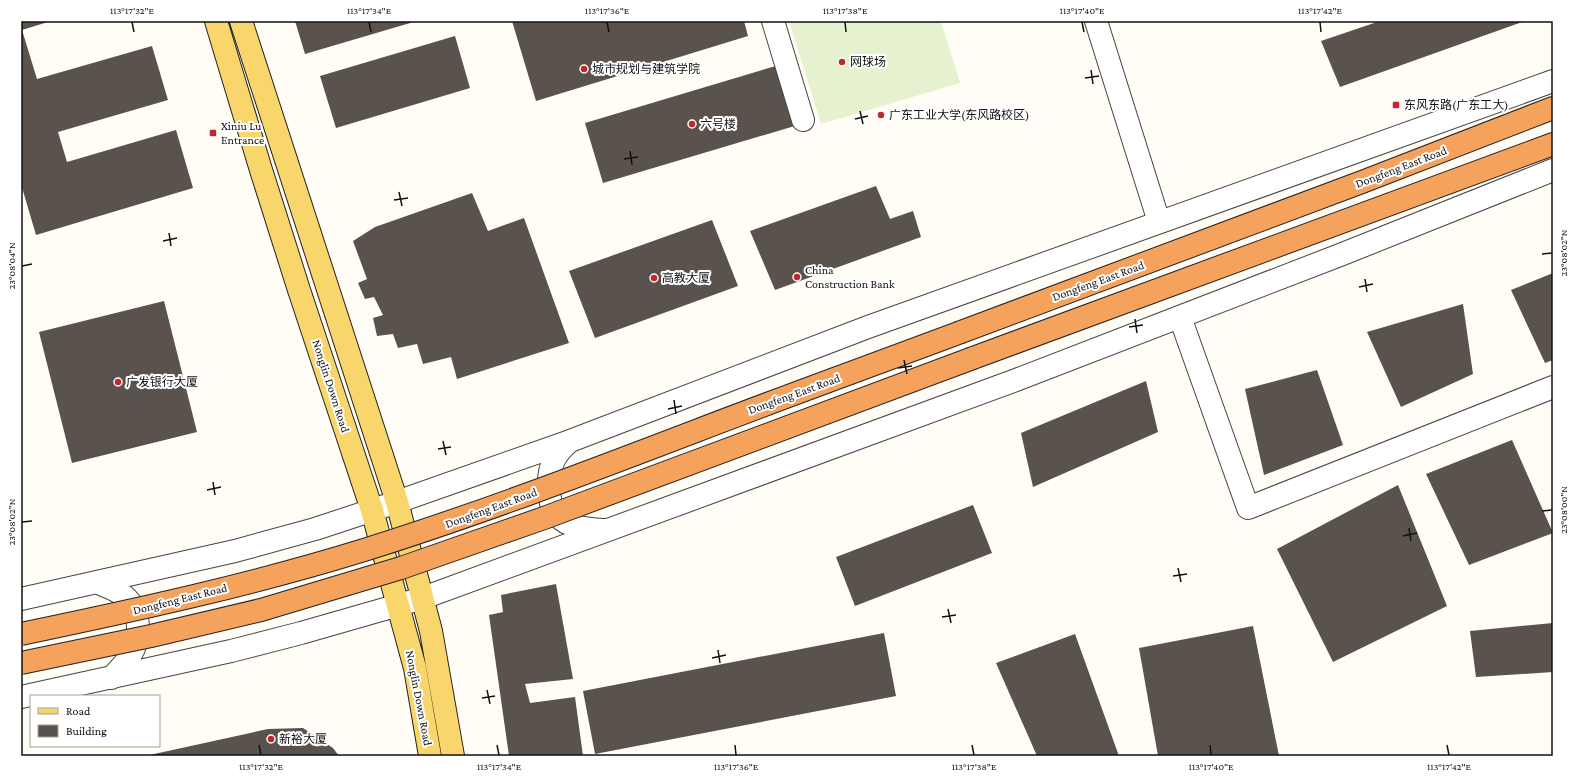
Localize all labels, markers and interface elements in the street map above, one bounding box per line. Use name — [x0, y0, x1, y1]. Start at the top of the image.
text: 113°17'32"E — [110, 5, 155, 16]
text: 113°17'34"E — [347, 5, 392, 16]
text: 113°17'36"E — [585, 5, 630, 16]
text: 113°17'38"E — [823, 5, 868, 16]
text: 113°17'40"E — [1060, 5, 1105, 16]
text: 113°17'42"E — [1298, 5, 1343, 16]
place label: 网球场 — [850, 55, 886, 69]
marker: 网球场 — [837, 57, 847, 67]
place label: 城市规划与建筑学院 — [592, 62, 700, 76]
marker: 城市规划与建筑学院 — [579, 64, 589, 74]
place label: 东风东路(广东工大) — [1404, 98, 1508, 112]
marker: 东风东路(广东工大) — [1391, 100, 1401, 110]
place label: 广东工业大学(东风路校区) — [889, 108, 1029, 122]
marker: 广东工业大学(东风路校区) — [876, 110, 886, 120]
place label: 六号楼 — [700, 117, 736, 131]
place label: Xiniu Lu Entrance — [221, 119, 264, 147]
marker: 六号楼 — [687, 119, 697, 129]
marker: Xiniu Lu Entrance — [208, 128, 218, 138]
street label: Dongfeng East Road — [1353, 143, 1449, 191]
text: 23°08'02"N — [1558, 229, 1569, 276]
text: 23°08'04"N — [6, 242, 17, 290]
street label: Dongfeng East Road — [1050, 258, 1147, 304]
place label: China Construction Bank — [805, 263, 895, 291]
place label: 高教大厦 — [662, 271, 710, 285]
marker: China Construction Bank — [792, 272, 802, 282]
marker: 高教大厦 — [649, 273, 659, 283]
street label: Nonglin Down Road — [309, 338, 353, 435]
street label: Dongfeng East Road — [746, 371, 843, 417]
place label: 广发银行大厦 — [126, 375, 198, 389]
marker: 广发银行大厦 — [113, 377, 123, 387]
street label: Dongfeng East Road — [443, 485, 540, 531]
text: 23°08'00"N — [1558, 486, 1569, 534]
text: 23°08'02"N — [6, 498, 17, 545]
street label: Dongfeng East Road — [131, 580, 229, 618]
street label: Nonglin Down Road — [403, 649, 435, 748]
legend — [30, 695, 160, 747]
text: Road — [66, 704, 91, 718]
text: Building — [66, 724, 107, 738]
place label: 新裕大厦 — [279, 732, 327, 746]
marker: 新裕大厦 — [266, 734, 276, 744]
text: 113°17'32"E — [239, 761, 284, 772]
text: 113°17'34"E — [477, 761, 522, 772]
text: 113°17'36"E — [714, 761, 759, 772]
text: 113°17'38"E — [952, 761, 997, 772]
text: 113°17'40"E — [1189, 761, 1234, 772]
text: 113°17'42"E — [1427, 761, 1472, 772]

